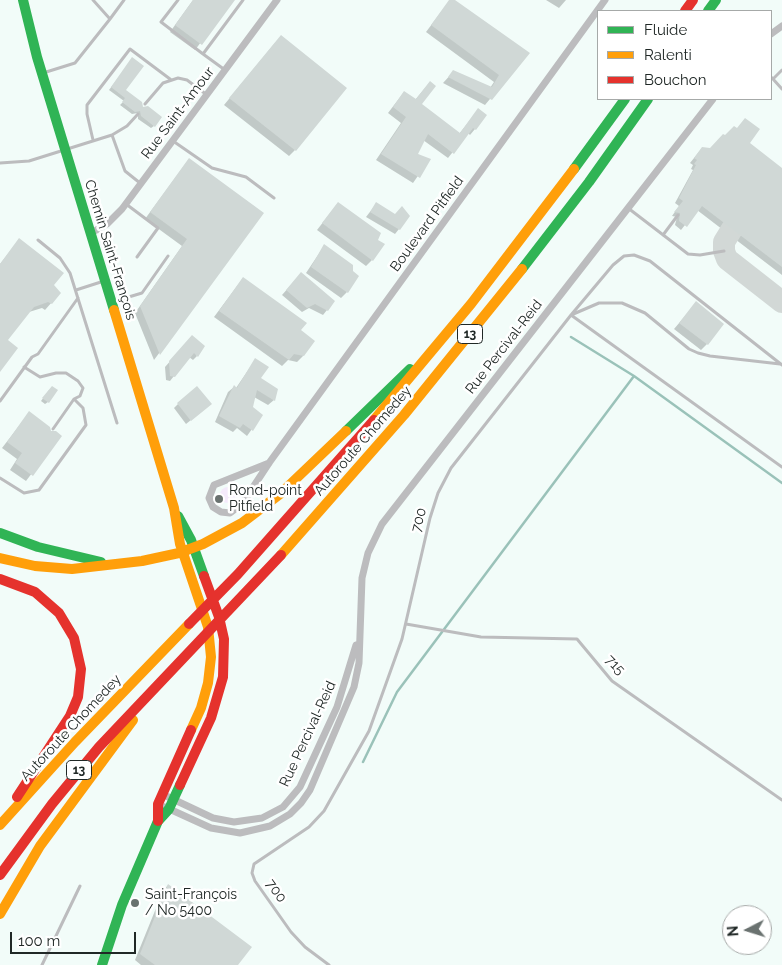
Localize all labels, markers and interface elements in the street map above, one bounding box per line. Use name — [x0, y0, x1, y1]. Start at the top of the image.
legend — [597, 10, 772, 100]
text: Fluide — [644, 21, 687, 39]
text: Ralenti — [644, 46, 692, 64]
street label: Rue Saint-Amour — [138, 64, 218, 162]
text: Bouchon — [644, 71, 706, 89]
street label: Boulevard Pitfield — [387, 173, 467, 275]
street label: Chemin Saint-François — [81, 178, 139, 322]
street label: Rue Percival-Reid — [462, 297, 546, 397]
road number: 13 — [458, 324, 482, 344]
street label: Autoroute Chomedey — [311, 383, 415, 499]
place label: Rond-point Pitfield — [229, 483, 302, 516]
marker: Rond-point Pitfield — [213, 493, 225, 505]
street label: 700 — [408, 506, 430, 534]
street label: 715 — [602, 652, 628, 678]
street label: Autoroute Chomedey — [17, 671, 125, 785]
street label: Rue Percival-Reid — [276, 679, 340, 789]
road number: 13 — [66, 760, 92, 780]
street label: 700 — [262, 876, 290, 906]
place label: Saint-François / No 5400 — [145, 887, 237, 920]
marker: Saint-François / No 5400 — [129, 897, 141, 909]
north arrow — [722, 905, 772, 955]
scale bar — [12, 922, 139, 954]
text: N — [725, 925, 741, 937]
text: 100 m — [18, 932, 60, 950]

